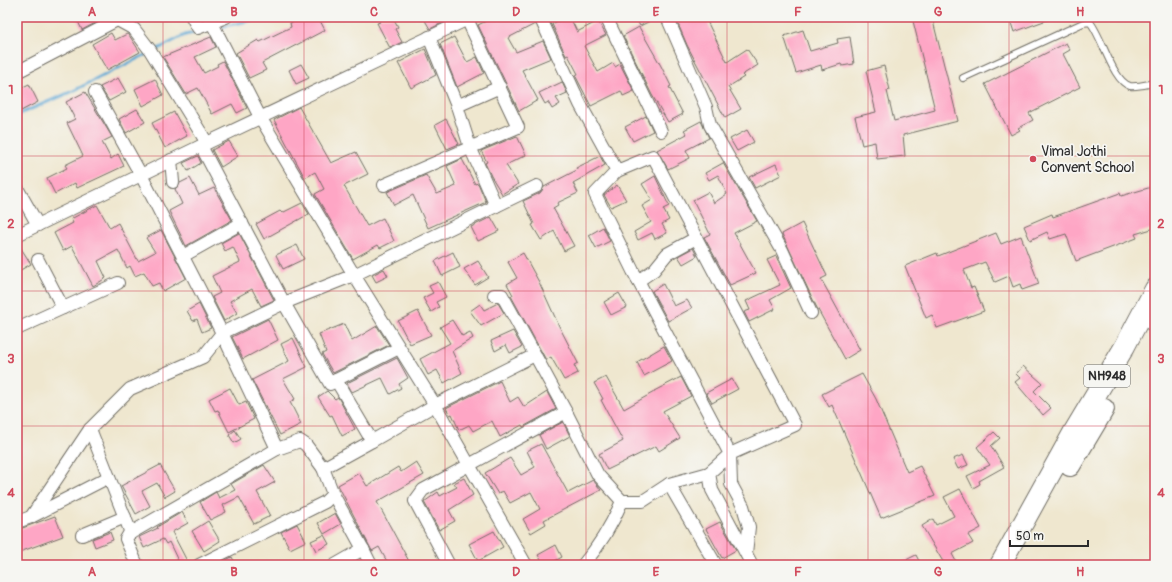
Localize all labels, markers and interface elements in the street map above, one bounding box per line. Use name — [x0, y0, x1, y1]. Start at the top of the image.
text: A — [88, 4, 97, 20]
text: B — [230, 4, 238, 20]
text: C — [370, 4, 378, 20]
text: D — [512, 4, 520, 20]
text: E — [653, 4, 660, 20]
text: F — [794, 4, 802, 20]
text: G — [934, 4, 943, 20]
text: H — [1076, 4, 1084, 20]
text: 1 — [8, 82, 14, 98]
text: 1 — [1158, 82, 1164, 98]
place label: Vimal Jothi Convent School — [1041, 143, 1135, 176]
marker: Vimal Jothi Convent School — [1028, 154, 1038, 164]
text: 2 — [7, 216, 15, 232]
text: 2 — [1157, 216, 1165, 232]
text: 3 — [7, 351, 15, 367]
text: 3 — [1157, 351, 1165, 367]
road number: NH948 — [1084, 365, 1130, 387]
text: 4 — [7, 485, 15, 501]
text: 4 — [1157, 485, 1165, 501]
scale bar — [1010, 522, 1088, 548]
text: 50 m — [1016, 529, 1044, 544]
text: A — [88, 564, 97, 580]
text: B — [230, 564, 238, 580]
text: C — [370, 564, 378, 580]
text: D — [512, 564, 520, 580]
text: E — [653, 564, 660, 580]
text: F — [794, 564, 802, 580]
text: G — [934, 564, 943, 580]
text: H — [1076, 564, 1084, 580]

